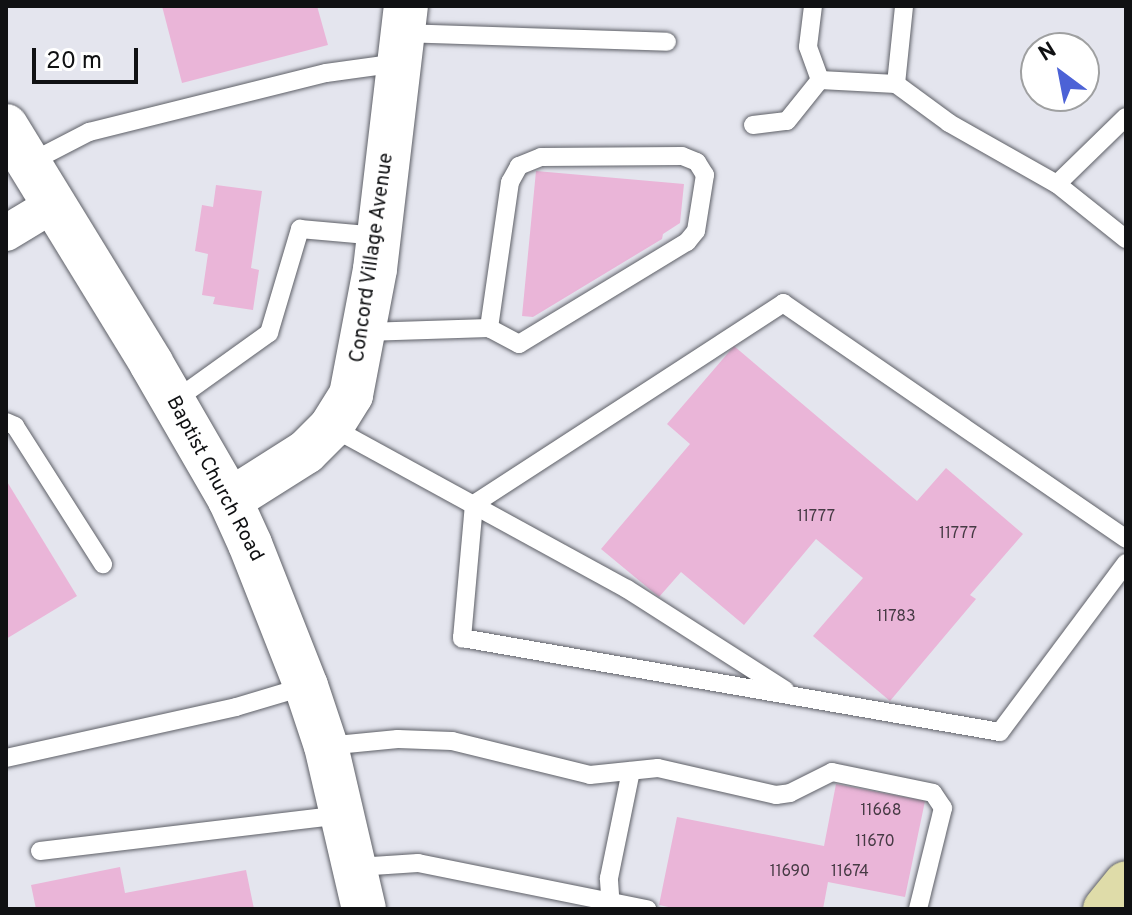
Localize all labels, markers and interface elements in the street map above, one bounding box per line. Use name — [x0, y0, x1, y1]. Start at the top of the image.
scale bar — [36, 32, 142, 82]
north arrow — [1020, 32, 1100, 112]
text: N — [1034, 37, 1062, 69]
text: 20 m — [46, 47, 102, 77]
street label: Concord Village Avenue — [346, 151, 400, 365]
street label: Baptist Church Road — [160, 392, 268, 566]
house number: 11777 — [797, 507, 835, 527]
house number: 11777 — [939, 524, 977, 544]
house number: 11783 — [876, 607, 916, 627]
house number: 11668 — [861, 801, 901, 821]
house number: 11670 — [855, 832, 895, 852]
house number: 11690 — [770, 862, 810, 882]
house number: 11674 — [831, 862, 869, 882]

